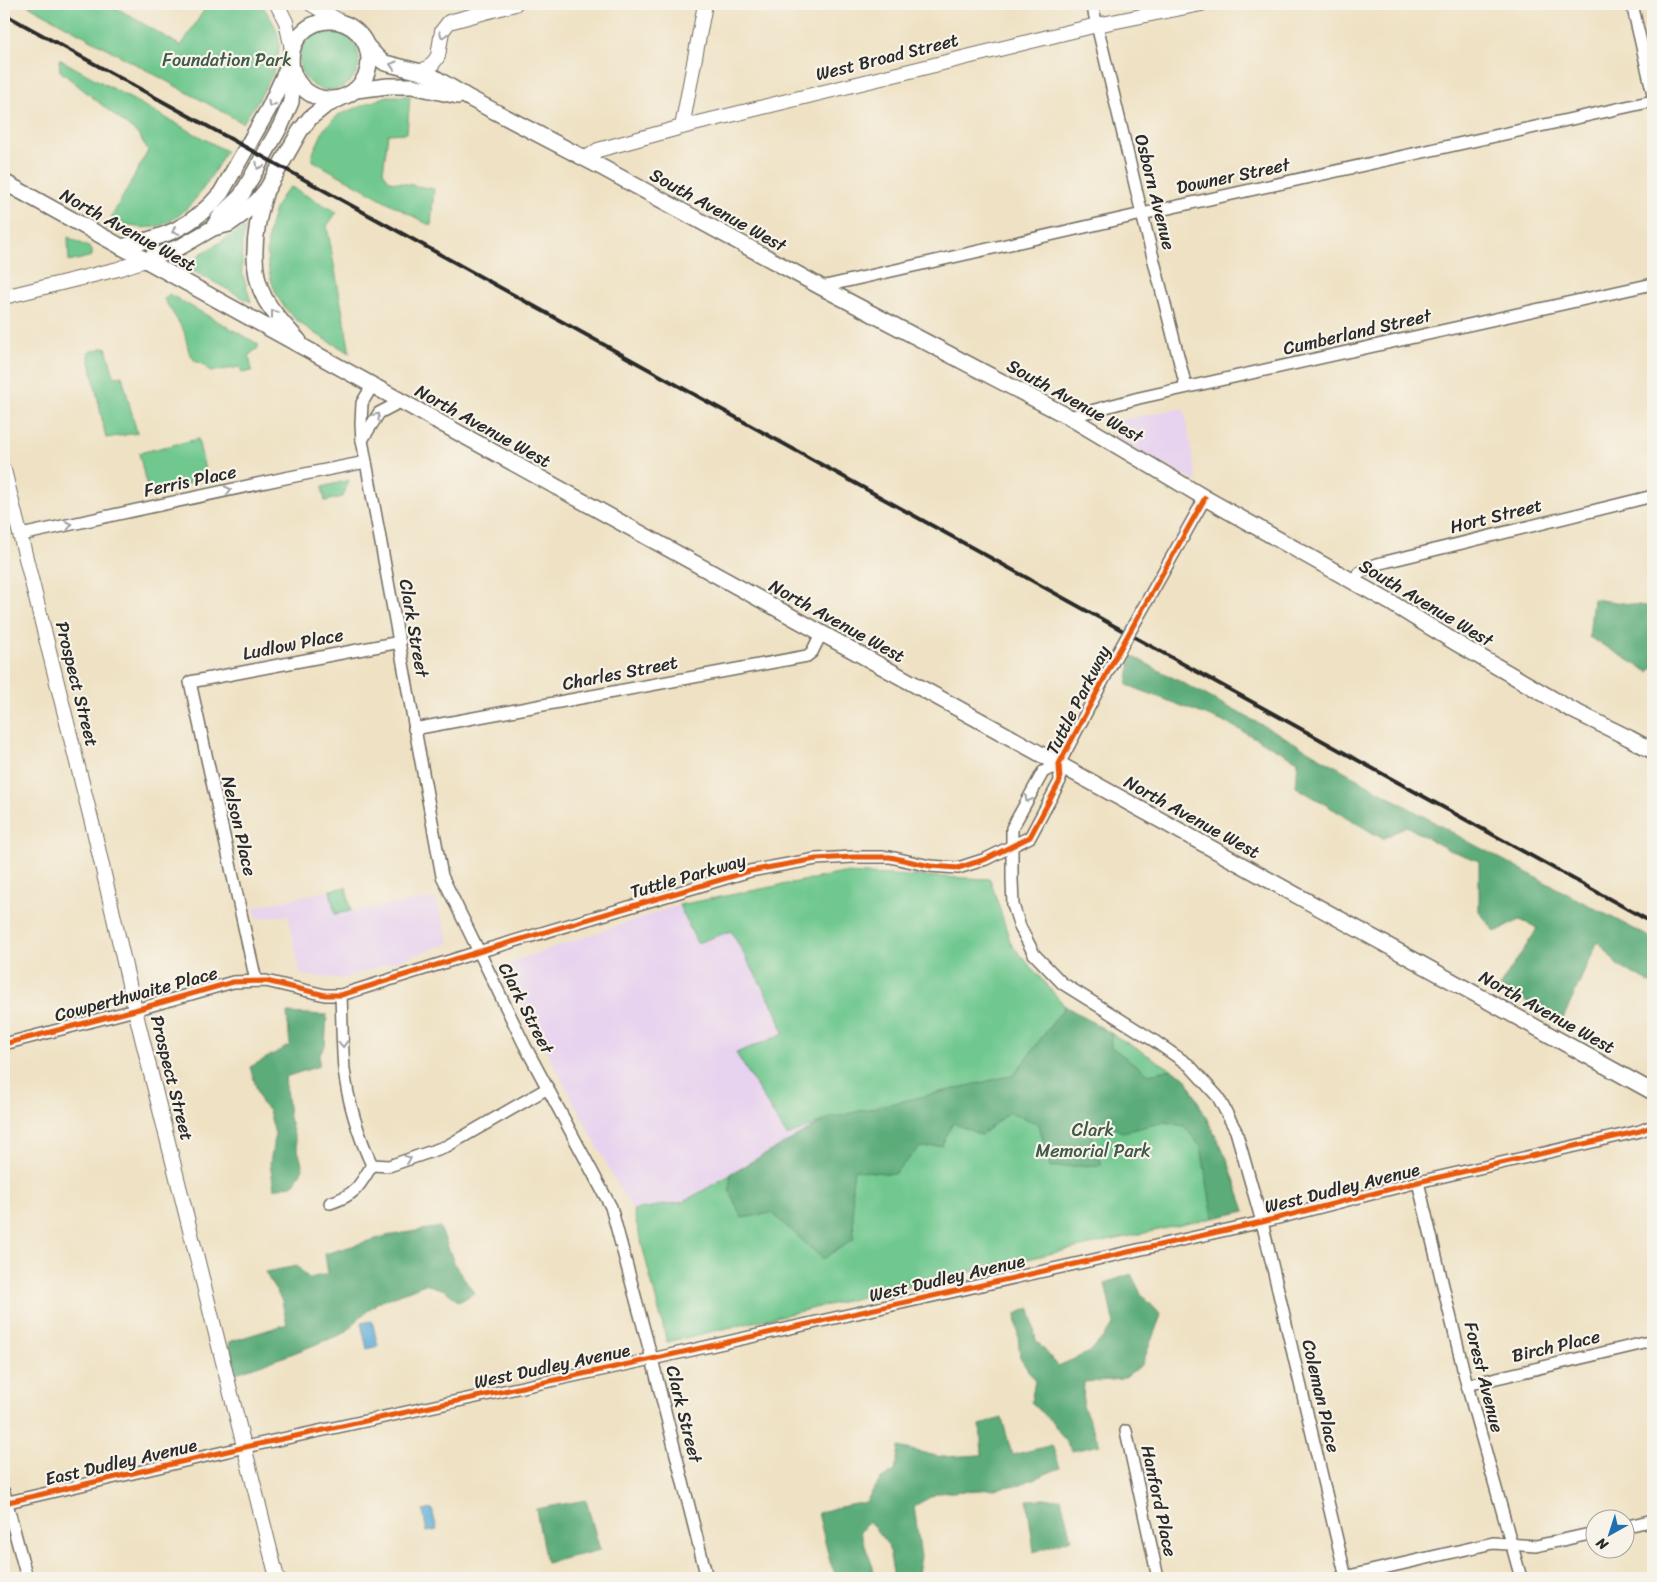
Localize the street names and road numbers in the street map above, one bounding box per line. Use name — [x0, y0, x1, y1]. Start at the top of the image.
street label: West Broad Street — [812, 24, 962, 90]
street label: Osborn Avenue — [1125, 131, 1185, 253]
street label: Downer Street — [1173, 148, 1293, 204]
street label: South Avenue West — [644, 159, 793, 261]
street label: North Avenue West — [54, 179, 202, 281]
street label: Cumberland Street — [1280, 299, 1435, 365]
street label: South Avenue West — [1001, 350, 1150, 452]
street label: North Avenue West — [409, 375, 557, 477]
street label: Ferris Place — [141, 456, 239, 506]
street label: Hort Street — [1446, 489, 1546, 543]
street label: South Avenue West — [1352, 550, 1500, 656]
street label: North Avenue West — [763, 570, 911, 672]
street label: Clark Street — [390, 576, 439, 680]
street label: Prospect Street — [46, 618, 108, 750]
street label: Ludlow Place — [240, 619, 346, 669]
street label: Tuttle Parkway — [1037, 639, 1120, 760]
street label: Charles Street — [560, 646, 680, 700]
street label: North Avenue West — [1118, 766, 1266, 868]
street label: Nelson Place — [212, 773, 266, 879]
street label: Tuttle Parkway — [626, 844, 750, 908]
street label: Clark Street — [489, 956, 563, 1060]
street label: Cowperthwaite Place — [51, 957, 221, 1031]
street label: North Avenue West — [1473, 961, 1621, 1063]
street label: Prospect Street — [141, 1012, 203, 1144]
street label: West Dudley Avenue — [1261, 1153, 1423, 1223]
street label: West Dudley Avenue — [866, 1244, 1028, 1311]
street label: Forest Avenue — [1455, 1318, 1513, 1436]
street label: Birch Place — [1509, 1320, 1603, 1372]
street label: West Dudley Avenue — [471, 1334, 633, 1398]
street label: Coleman Place — [1292, 1336, 1350, 1456]
street label: Clark Street — [656, 1362, 712, 1467]
street label: East Dudley Avenue — [42, 1429, 200, 1495]
street label: Hanford Place — [1132, 1442, 1186, 1560]

